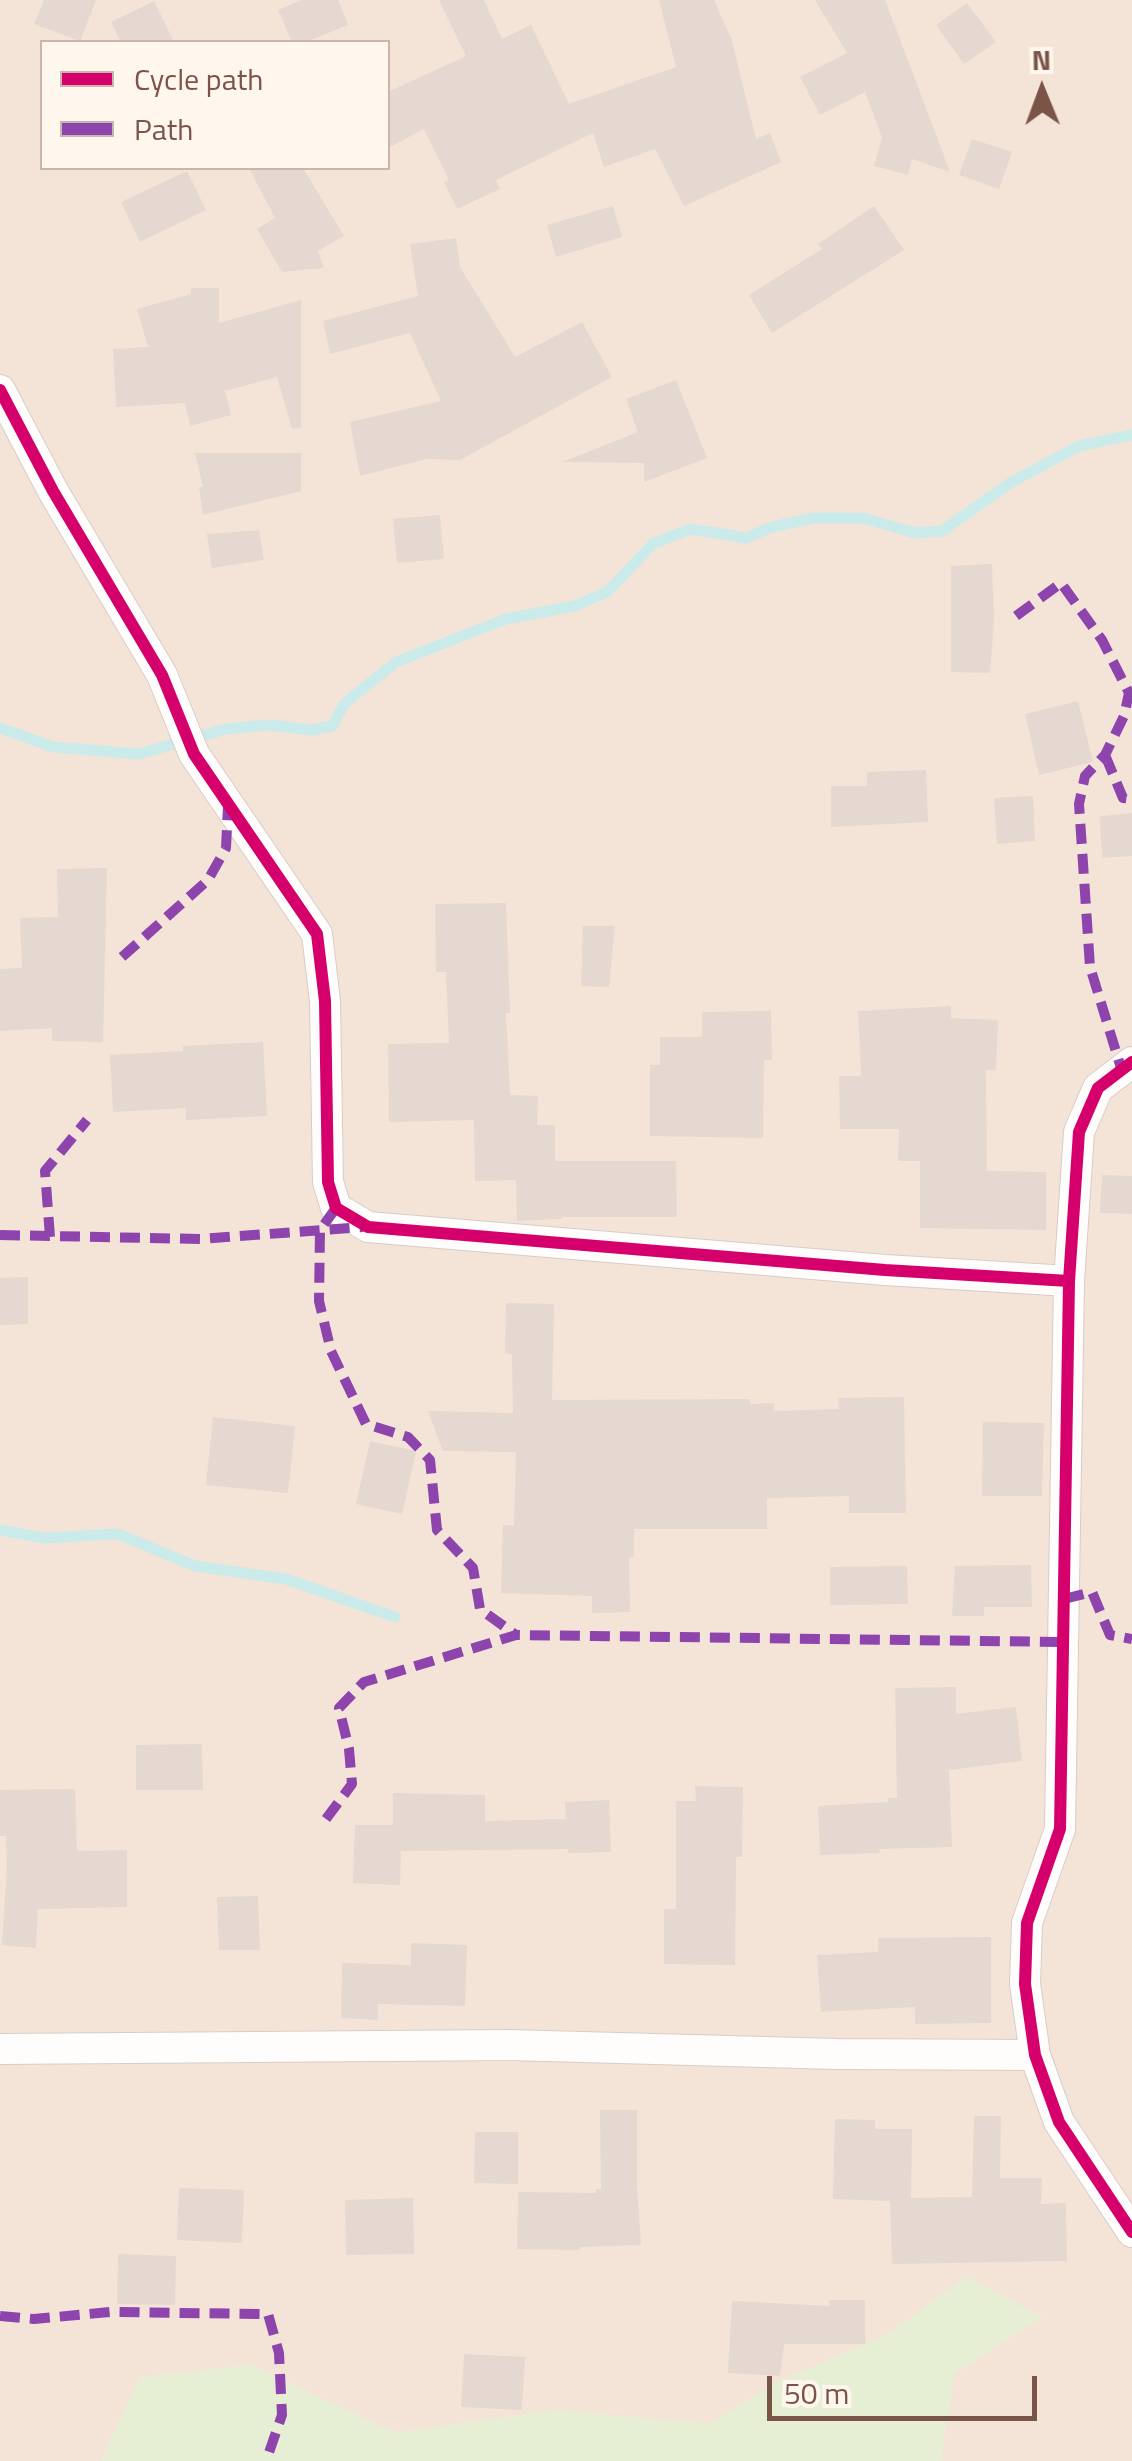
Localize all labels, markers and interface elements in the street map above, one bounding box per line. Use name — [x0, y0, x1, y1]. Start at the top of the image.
text: N — [1031, 38, 1052, 81]
legend — [40, 40, 390, 170]
north arrow — [992, 40, 1092, 140]
text: Cycle path — [134, 56, 263, 102]
text: Path — [134, 106, 193, 152]
scale bar — [772, 2356, 1042, 2418]
text: 50 m — [784, 2370, 849, 2416]

